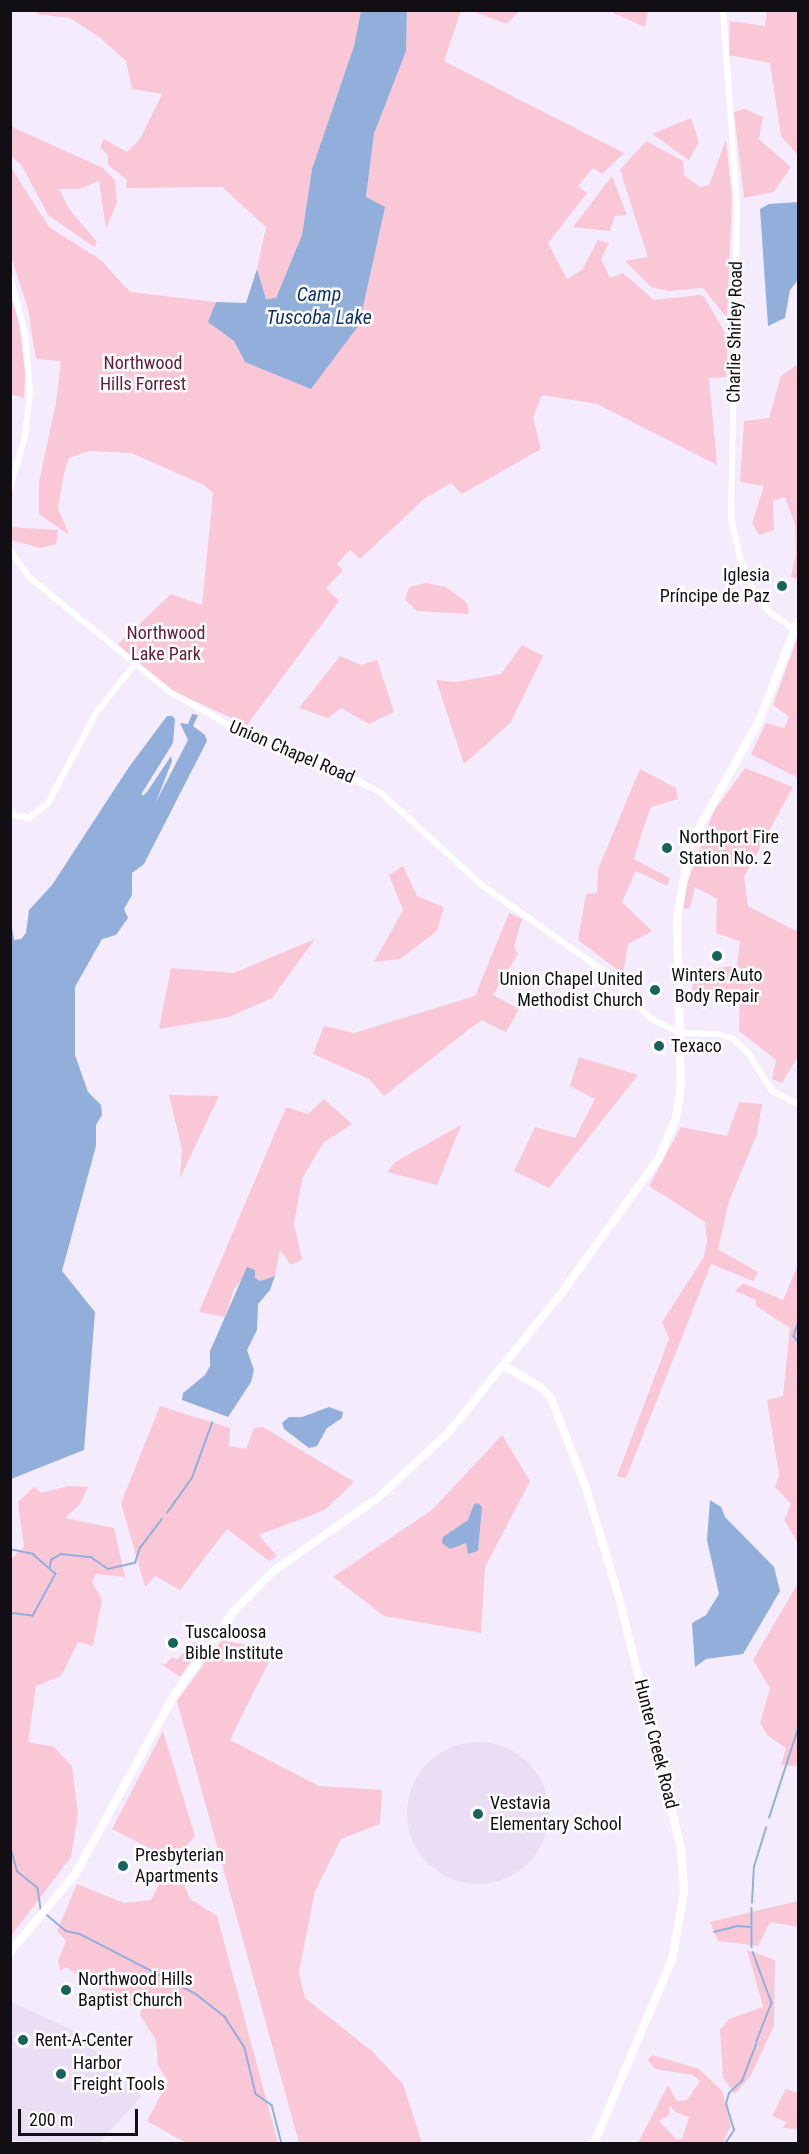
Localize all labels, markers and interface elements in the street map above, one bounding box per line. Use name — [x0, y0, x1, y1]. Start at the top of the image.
street label: Charlie Shirley Road — [723, 261, 747, 403]
water label: Camp Tuscoba Lake — [266, 283, 372, 330]
park label: Northwood Hills Forrest — [100, 353, 186, 395]
place label: Iglesia Príncipe de Paz — [660, 565, 770, 608]
marker: Iglesia Príncipe de Paz — [775, 579, 789, 593]
park label: Northwood Lake Park — [127, 623, 205, 666]
street label: Union Chapel Road — [226, 716, 358, 788]
place label: Northport Fire Station No. 2 — [679, 827, 779, 870]
marker: Northport Fire Station No. 2 — [660, 841, 674, 855]
marker: Winters Auto Body Repair — [710, 949, 724, 963]
place label: Winters Auto Body Repair — [671, 965, 763, 1008]
place label: Union Chapel United Methodist Church — [499, 969, 643, 1012]
marker: Union Chapel United Methodist Church — [648, 983, 662, 997]
place label: Texaco — [671, 1035, 722, 1057]
marker: Texaco — [652, 1039, 666, 1053]
place label: Tuscaloosa Bible Institute — [185, 1622, 283, 1664]
marker: Tuscaloosa Bible Institute — [166, 1636, 180, 1650]
street label: Hunter Creek Road — [629, 1677, 683, 1811]
place label: Vestavia Elementary School — [490, 1793, 622, 1836]
marker: Vestavia Elementary School — [471, 1807, 485, 1821]
place label: Presbyterian Apartments — [135, 1845, 224, 1888]
marker: Presbyterian Apartments — [116, 1859, 130, 1873]
place label: Northwood Hills Baptist Church — [78, 1969, 193, 2012]
marker: Northwood Hills Baptist Church — [59, 1983, 73, 1997]
place label: Rent-A-Center — [35, 2029, 133, 2051]
marker: Rent-A-Center — [16, 2033, 30, 2047]
place label: Harbor Freight Tools — [73, 2053, 165, 2096]
marker: Harbor Freight Tools — [54, 2067, 68, 2081]
scale bar — [21, 2097, 141, 2135]
text: 200 m — [29, 2109, 73, 2130]

